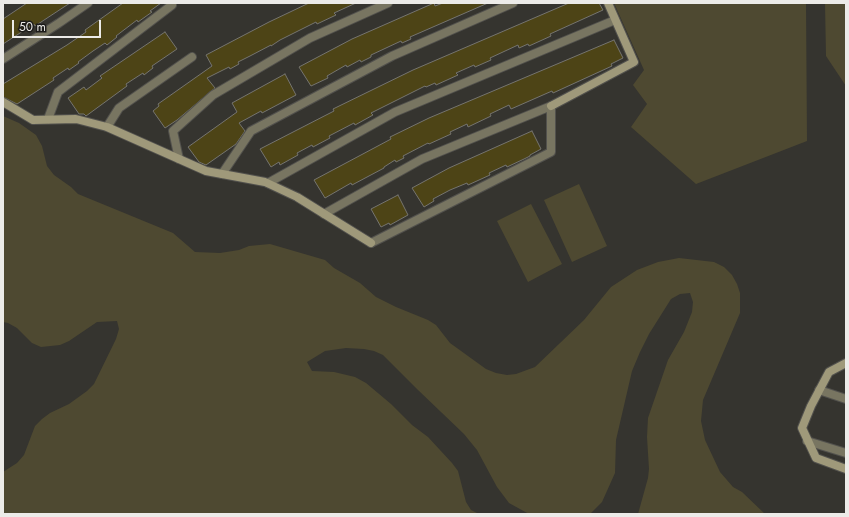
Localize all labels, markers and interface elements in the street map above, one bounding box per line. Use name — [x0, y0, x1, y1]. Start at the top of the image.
scale bar — [14, 12, 103, 38]
text: 50 m — [19, 18, 46, 36]

